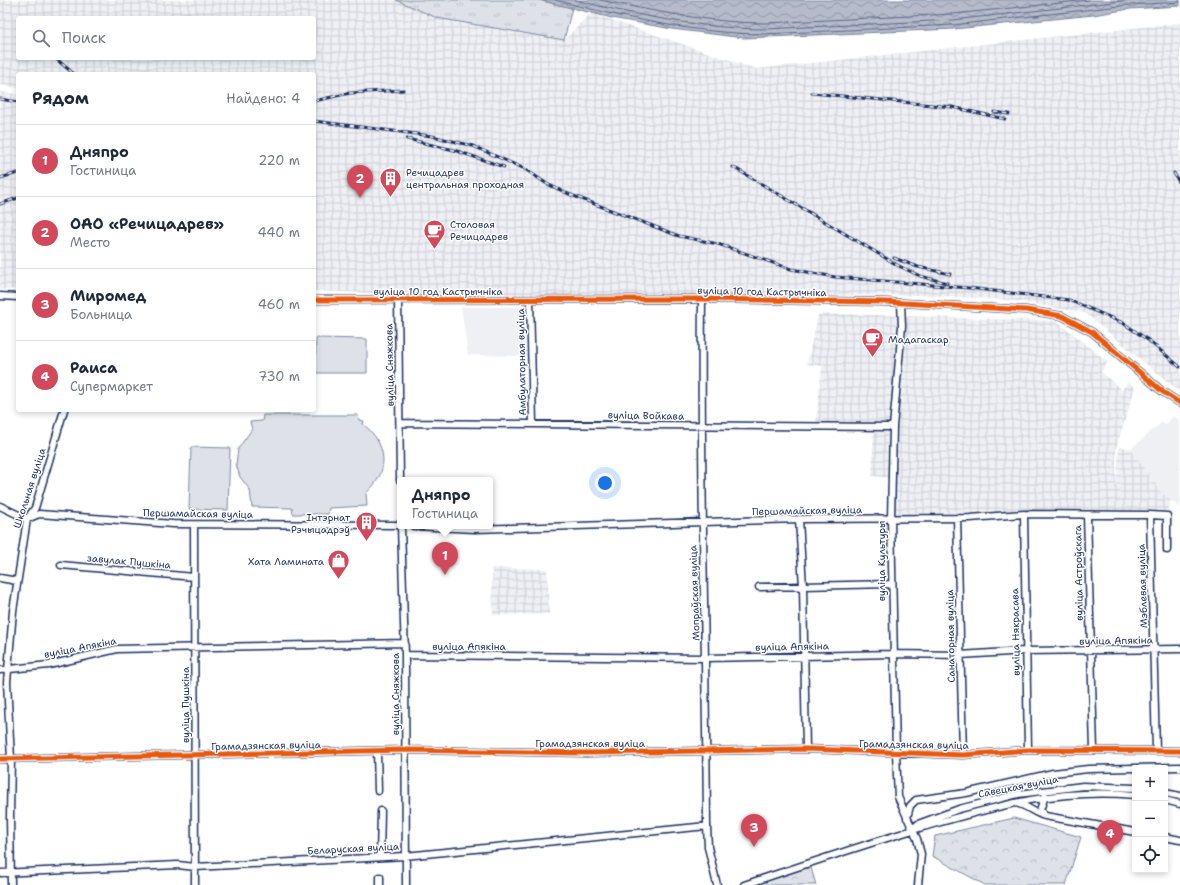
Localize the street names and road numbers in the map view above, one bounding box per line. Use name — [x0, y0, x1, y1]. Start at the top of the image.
street label: вуліца 10 год Кастрычніка — [697, 284, 827, 299]
street label: вуліца 10 год Кастрычніка — [373, 285, 503, 298]
street label: Амбулаторная вуліца — [514, 307, 529, 416]
street label: вуліца Сняжкова — [382, 323, 397, 406]
street label: вуліца Войкава — [608, 408, 685, 423]
street label: Школьная вуліца — [10, 446, 49, 530]
street label: Першамайская вуліца — [752, 503, 863, 518]
street label: Першамайская вуліца — [143, 506, 254, 521]
street label: вуліца Культуры — [875, 521, 888, 601]
street label: вуліца Астроўскага — [1071, 524, 1086, 621]
street label: Мэблевая вуліца — [1135, 543, 1150, 628]
street label: Мопраўская вуліца — [686, 544, 703, 641]
street label: завулак Пушкіна — [87, 551, 172, 572]
street label: вуліца Някрасава — [1008, 587, 1023, 676]
street label: Санаторная вуліца — [943, 589, 958, 683]
street label: вуліца Апякіна — [1079, 633, 1154, 648]
street label: вуліца Апякіна — [43, 634, 118, 661]
street label: вуліца Апякіна — [755, 639, 830, 654]
street label: вуліца Апякіна — [432, 640, 507, 653]
street label: вуліца Сняжкова — [389, 652, 402, 735]
street label: вуліца Пушкіна — [179, 666, 192, 743]
street label: Грамадзянская вуліца — [535, 737, 646, 750]
street label: Грамадзянская вуліца — [859, 737, 970, 752]
street label: Грамадзянская вуліца — [211, 738, 322, 753]
street label: Савецкая вуліца — [977, 772, 1060, 801]
street label: Беларуская вуліца — [307, 840, 400, 857]

